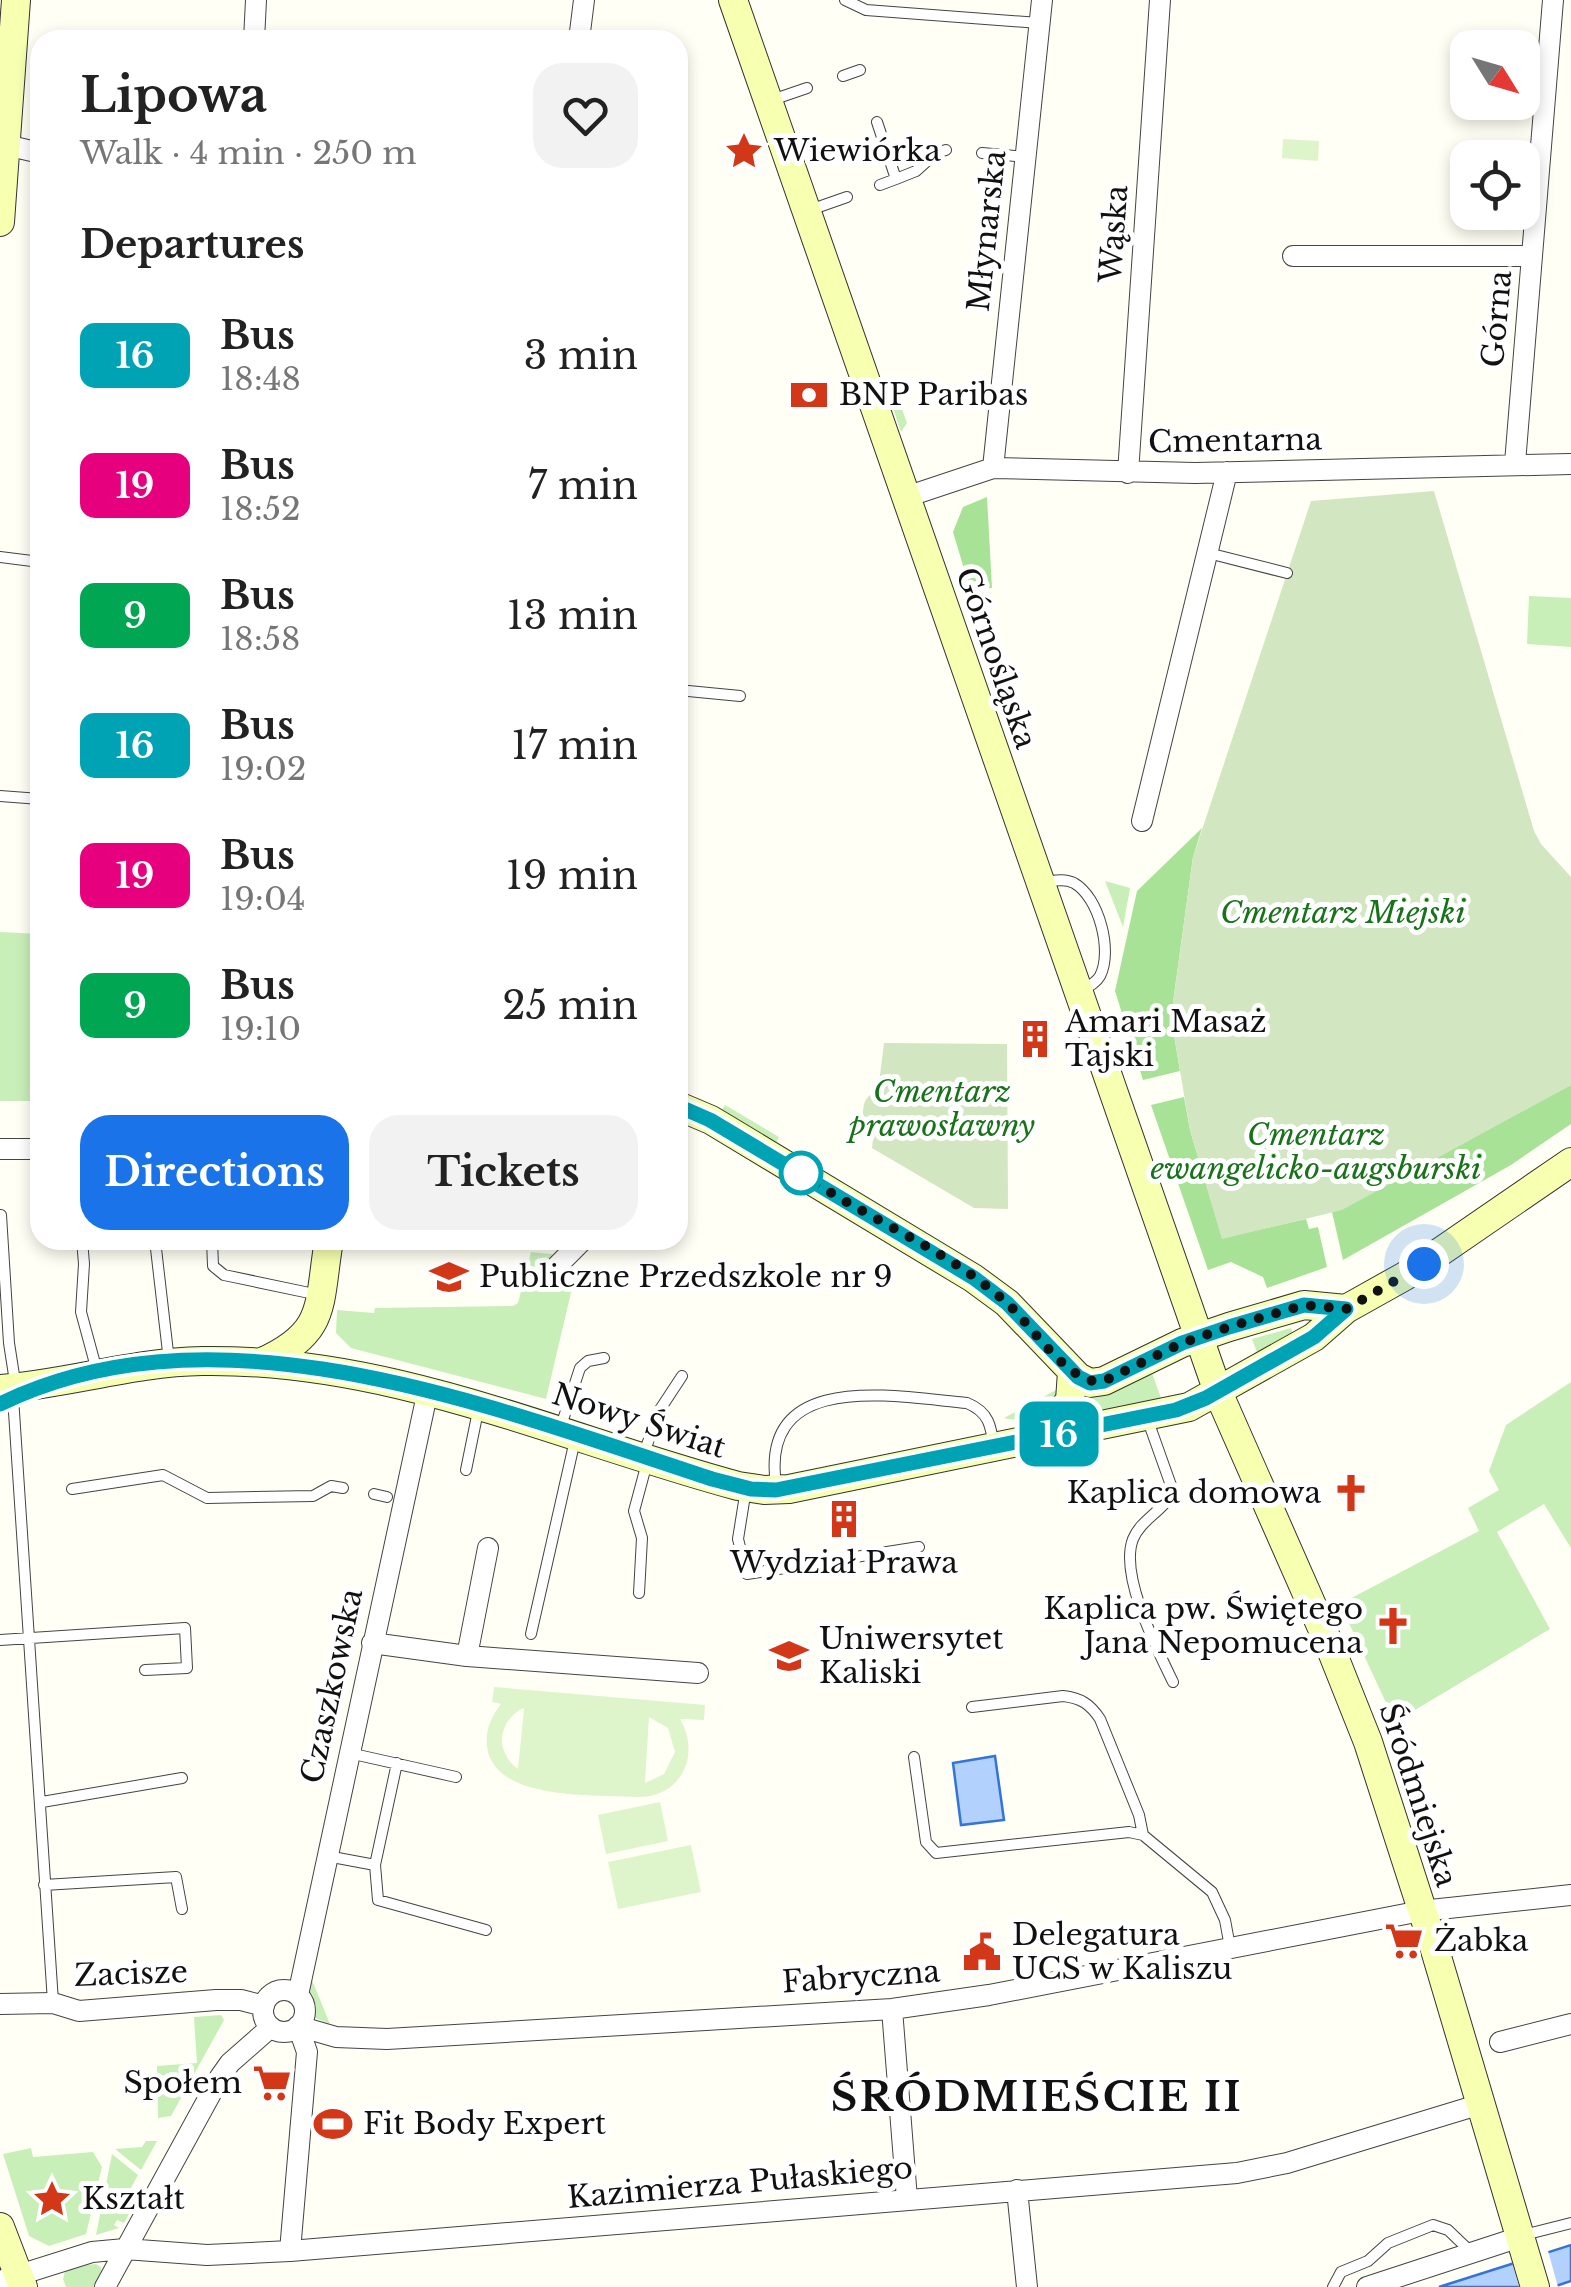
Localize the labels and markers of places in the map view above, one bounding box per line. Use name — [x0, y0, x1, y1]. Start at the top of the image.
place icon: Wiewiórka — [723, 130, 765, 172]
place label: Wiewiórka — [773, 132, 941, 169]
bank icon: BNP Paribas — [788, 374, 830, 416]
place label: BNP Paribas — [839, 376, 1028, 413]
place label: Amari Masaż Tajski — [1064, 1003, 1266, 1074]
building icon: Amari Masaż Tajski — [1014, 1018, 1056, 1060]
unlabelled marker — [780, 1152, 822, 1194]
school or university icon: Publiczne Przedszkole nr 9 — [428, 1256, 470, 1298]
place label: Publiczne Przedszkole nr 9 — [479, 1258, 893, 1295]
church icon: Kaplica domowa — [1330, 1472, 1372, 1514]
place label: Kaplica domowa — [1067, 1474, 1321, 1511]
building icon: Wydział Prawa — [823, 1498, 865, 1540]
place label: Wydział Prawa — [729, 1544, 958, 1581]
place label: Kaplica pw. Świętego Jana Nepomucena — [1043, 1590, 1363, 1661]
church icon: Kaplica pw. Świętego Jana Nepomucena — [1372, 1605, 1414, 1647]
place label: Uniwersytet Kaliski — [819, 1620, 1004, 1691]
school or university icon: Uniwersytet Kaliski — [768, 1635, 810, 1677]
place label: Delegatura UCS w Kaliszu — [1012, 1916, 1232, 1987]
supermarket icon: Żabka — [1383, 1920, 1425, 1962]
place label: Żabka — [1434, 1922, 1529, 1959]
public building icon: Delegatura UCS w Kaliszu — [961, 1931, 1003, 1973]
supermarket icon: Społem — [251, 2062, 293, 2104]
place label: Społem — [124, 2064, 242, 2101]
sports icon: Fit Body Expert — [312, 2103, 354, 2145]
place label: Fit Body Expert — [363, 2105, 607, 2142]
place icon: Kształt — [31, 2178, 73, 2220]
place label: Kształt — [82, 2180, 185, 2217]

